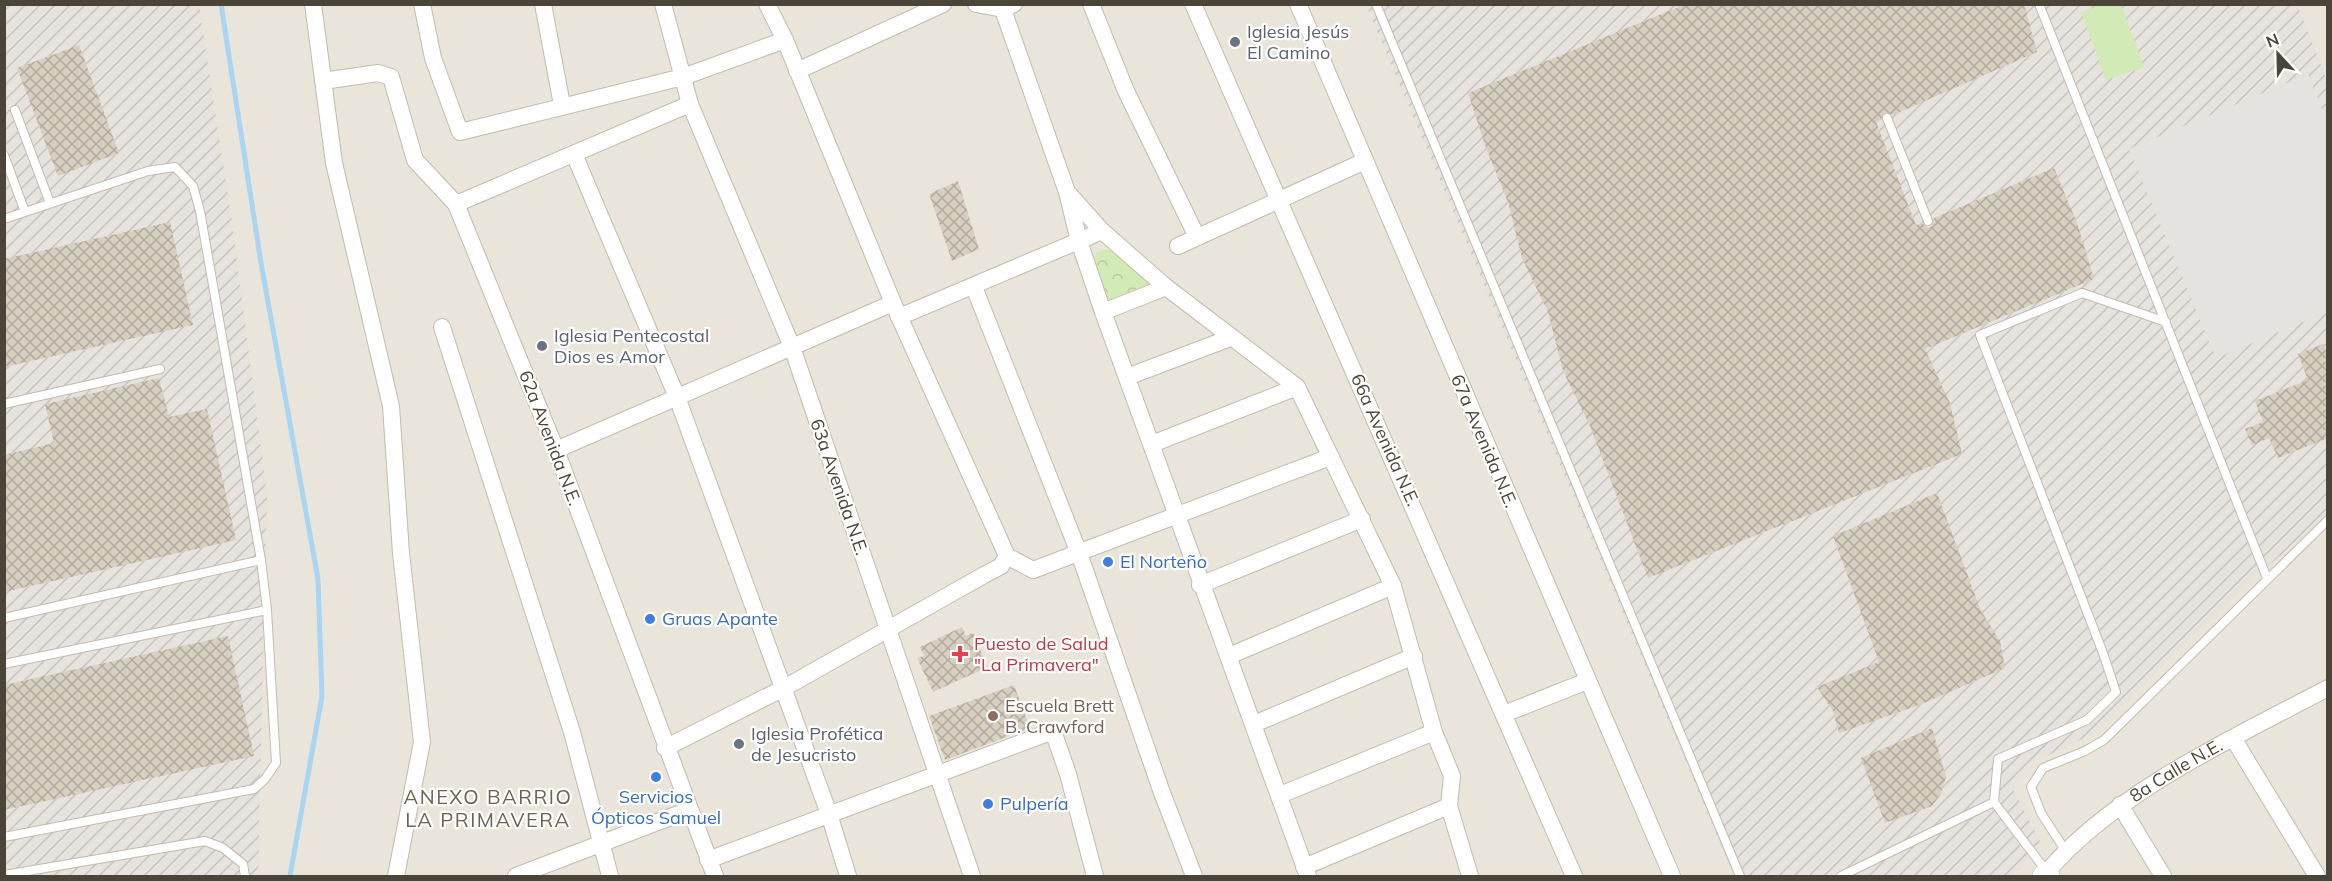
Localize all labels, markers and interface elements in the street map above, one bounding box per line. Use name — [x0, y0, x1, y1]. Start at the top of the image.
place label: Iglesia Jesús El Camino — [1247, 20, 1349, 64]
north arrow — [2248, 24, 2308, 84]
text: N — [2263, 29, 2282, 52]
marker: Iglesia Jesús El Camino — [1228, 35, 1242, 49]
place label: Iglesia Pentecostal Dios es Amor — [554, 324, 709, 368]
marker: Iglesia Pentecostal Dios es Amor — [535, 339, 549, 353]
street label: 62a Avenida N.E. — [514, 367, 587, 509]
street label: 66a Avenida N.E. — [1346, 370, 1425, 510]
street label: 67a Avenida N.E. — [1446, 371, 1523, 511]
street label: 63a Avenida N.E. — [805, 416, 874, 558]
place label: El Norteño — [1120, 550, 1207, 573]
marker: El Norteño — [1101, 555, 1115, 569]
place label: Gruas Apante — [662, 607, 778, 630]
marker: Gruas Apante — [643, 612, 657, 626]
place label: Puesto de Salud "La Primavera" — [974, 632, 1109, 676]
marker: Puesto de Salud "La Primavera" — [951, 645, 969, 663]
place label: Escuela Brett B. Crawford — [1005, 694, 1114, 738]
marker: Escuela Brett B. Crawford — [986, 709, 1000, 723]
place label: Iglesia Profética de Jesucristo — [751, 722, 883, 766]
street label: 8a Calle N.E. — [2125, 733, 2226, 807]
marker: Iglesia Profética de Jesucristo — [732, 737, 746, 751]
marker: Servicios Ópticos Samuel — [649, 770, 663, 784]
district label: ANEXO BARRIO LA PRIMAVERA — [404, 784, 572, 832]
place label: Servicios Ópticos Samuel — [591, 785, 721, 829]
place label: Pulpería — [1000, 792, 1068, 815]
marker: Pulpería — [981, 797, 995, 811]

